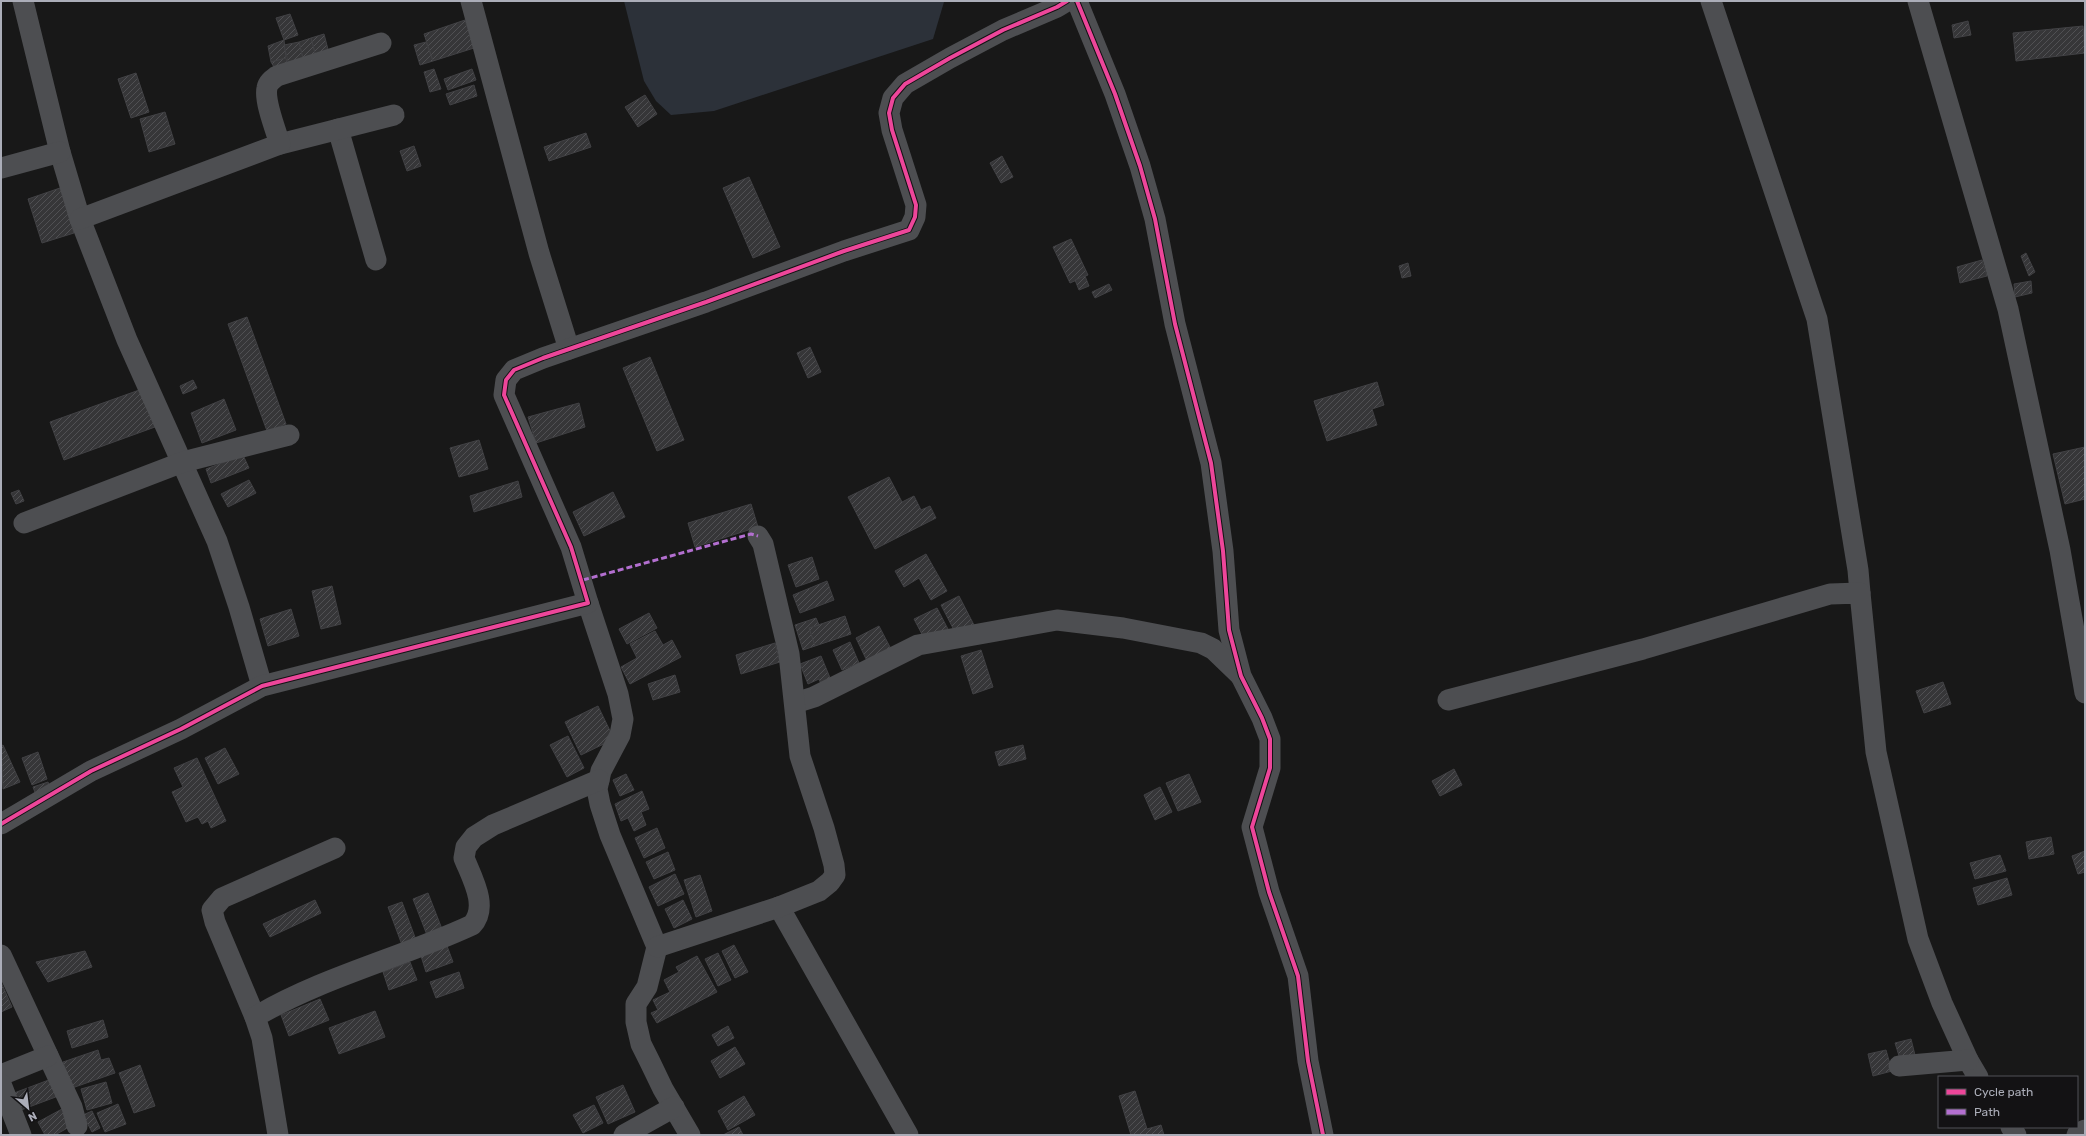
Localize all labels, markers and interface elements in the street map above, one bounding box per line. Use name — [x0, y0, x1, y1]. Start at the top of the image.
legend — [1938, 1076, 2078, 1128]
text: Cycle path — [1974, 1085, 2033, 1099]
north arrow — [8, 1088, 48, 1128]
text: Path — [1974, 1105, 2000, 1119]
text: N — [26, 1109, 39, 1124]

